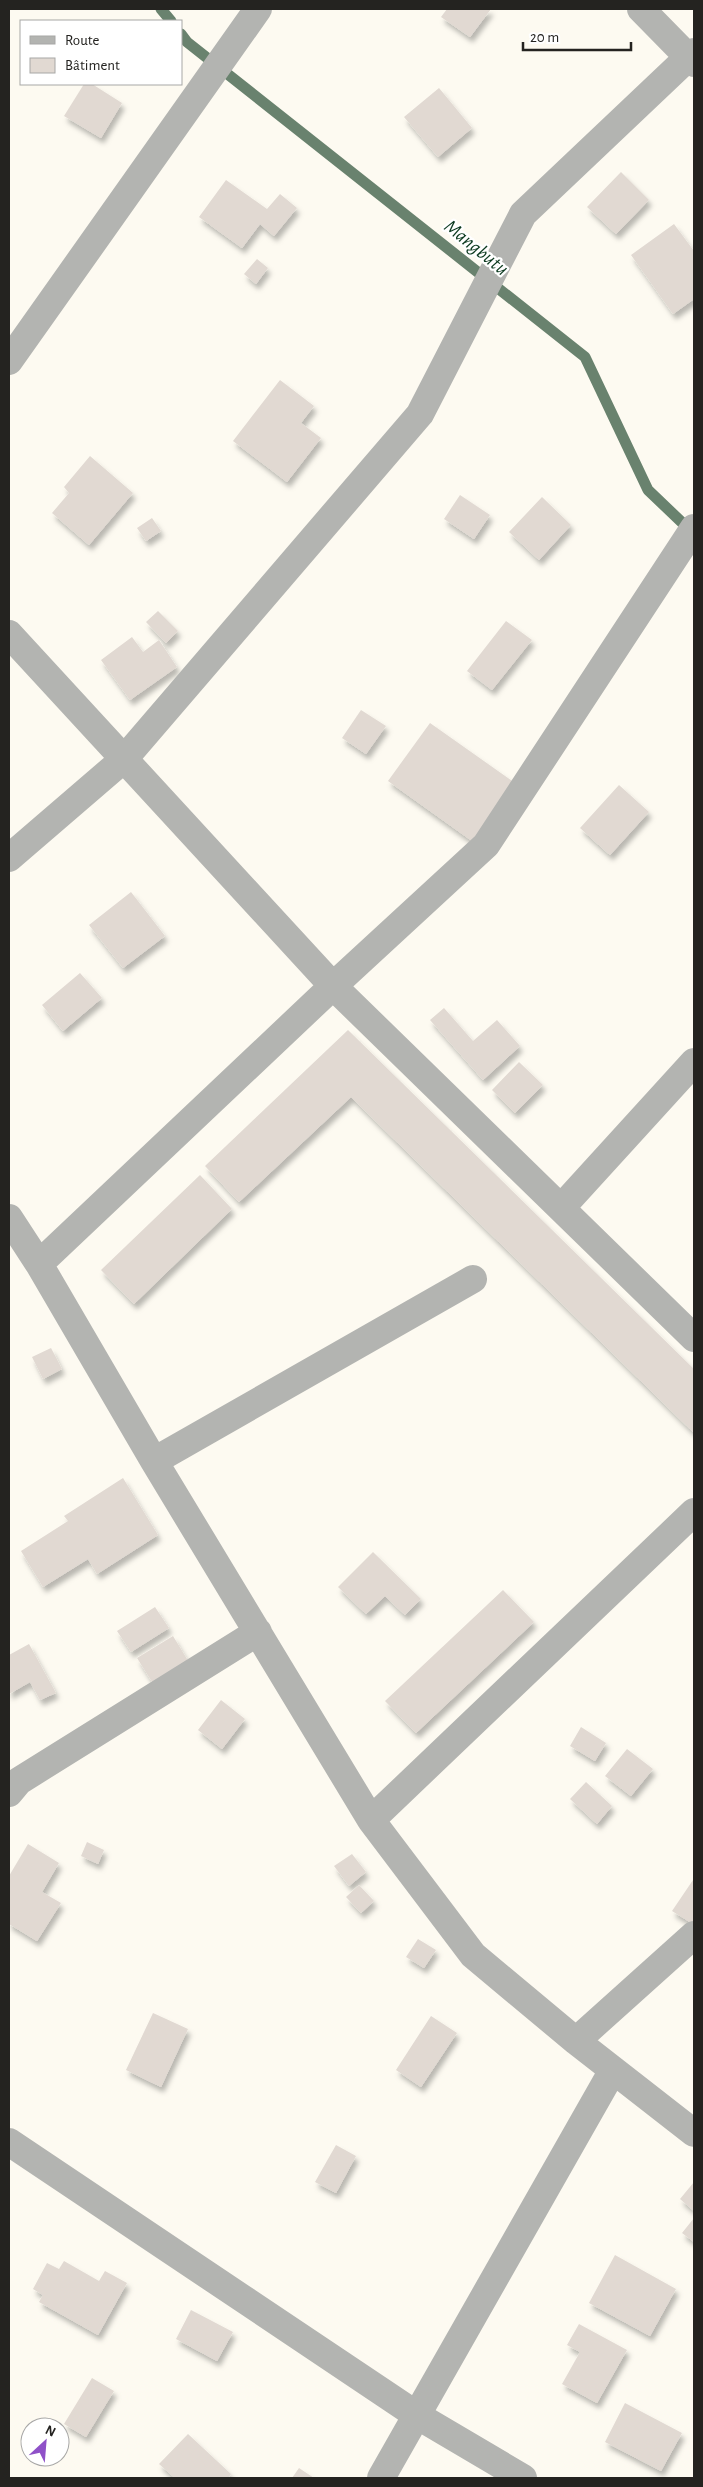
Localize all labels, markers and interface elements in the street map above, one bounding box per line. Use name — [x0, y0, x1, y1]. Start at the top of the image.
legend — [20, 20, 182, 85]
scale bar — [523, 20, 630, 52]
text: 20 m — [530, 30, 559, 45]
text: Route — [65, 33, 99, 48]
text: Bâtiment — [65, 58, 120, 73]
water label: Mangbutu — [441, 216, 512, 279]
north arrow — [20, 2417, 70, 2467]
text: N — [43, 2423, 58, 2440]

